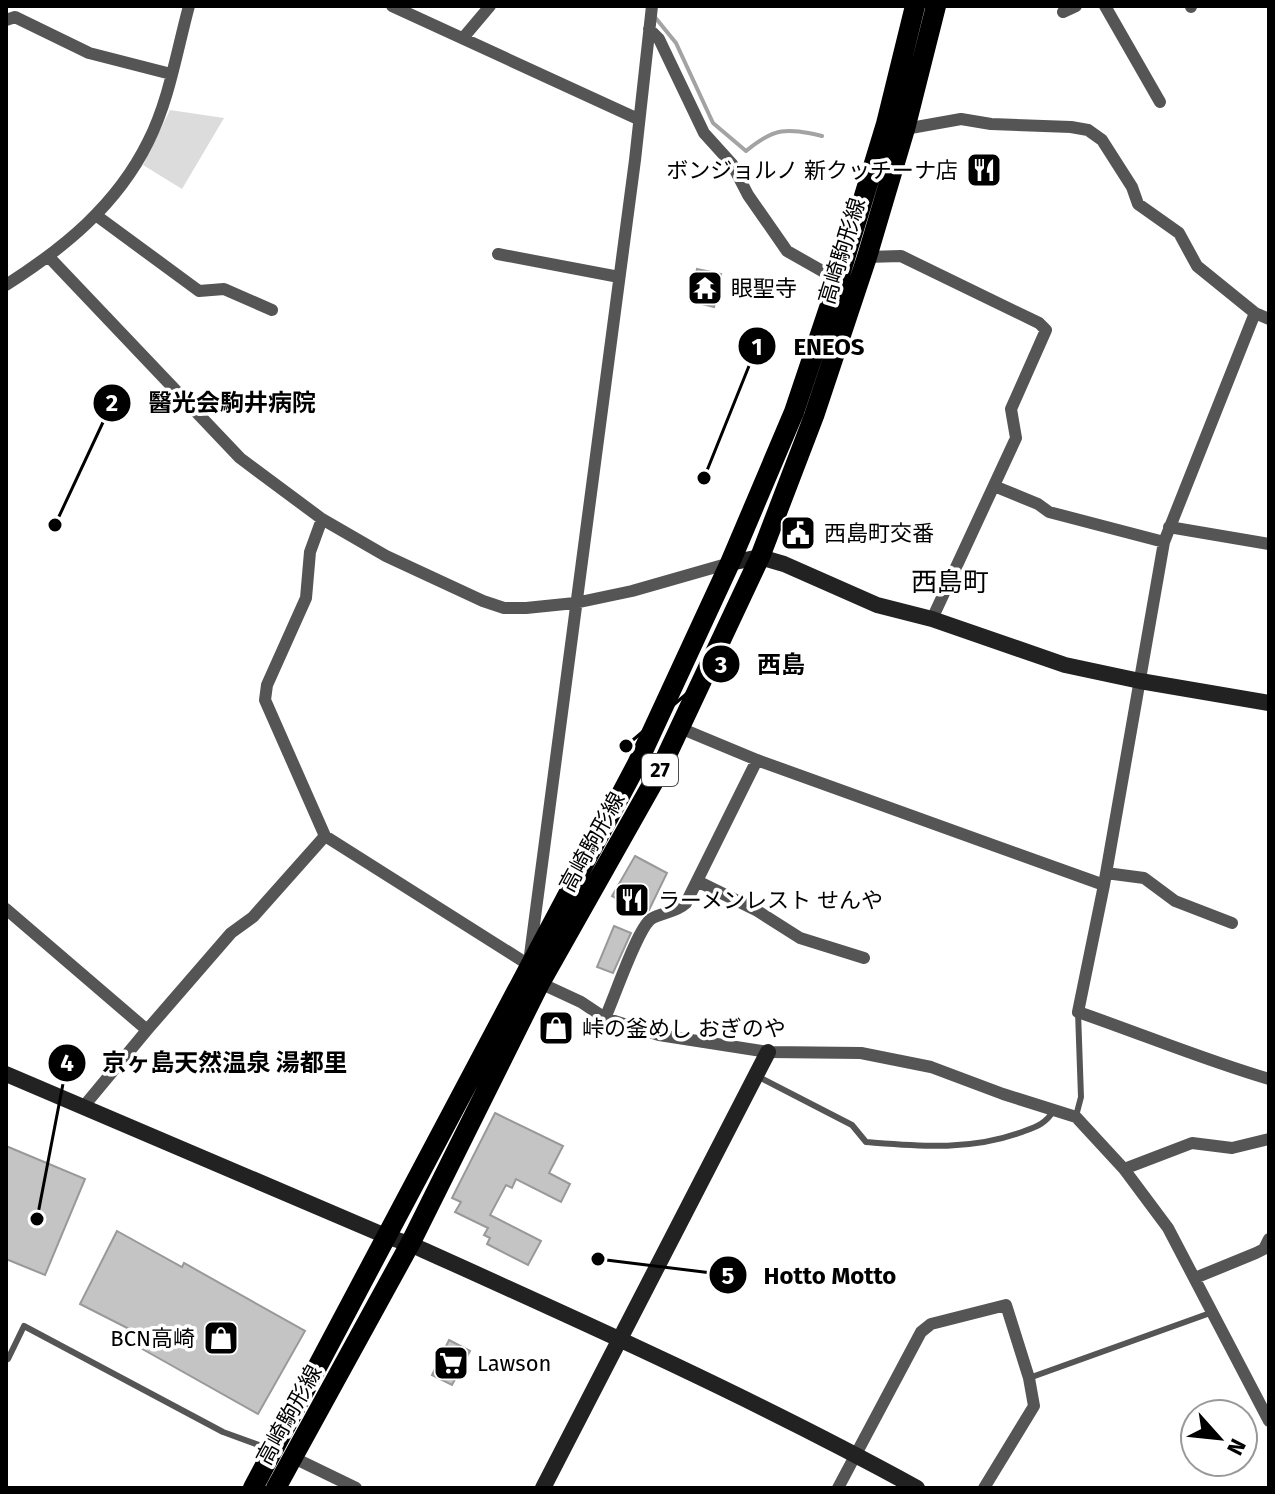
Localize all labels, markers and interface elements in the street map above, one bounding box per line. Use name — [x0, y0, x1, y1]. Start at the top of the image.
restaurant icon: ボンジョルノ 新クッチーナ店 — [965, 151, 1003, 189]
place label: ボンジョルノ 新クッチーナ店 — [666, 157, 958, 184]
street label: 高崎駒形線 — [813, 194, 871, 308]
temple icon: 眼聖寺 — [686, 269, 724, 307]
place label: 眼聖寺 — [731, 275, 797, 302]
callout: ENEOS — [737, 322, 880, 370]
text: 1 — [751, 333, 763, 361]
text: ENEOS — [793, 333, 865, 361]
callout: 醫光会駒井病院 — [92, 379, 332, 427]
text: 2 — [106, 389, 118, 417]
text: 醫光会駒井病院 — [148, 389, 316, 417]
public building icon: 西島町交番 — [779, 514, 817, 552]
place label: 西島町交番 — [824, 520, 934, 547]
district label: 西島町 — [911, 567, 989, 598]
callout: 西島 — [701, 640, 821, 688]
text: 3 — [714, 651, 727, 679]
text: 西島 — [757, 651, 805, 679]
road number: 27 — [642, 754, 678, 786]
street label: 高崎駒形線 — [554, 787, 630, 897]
restaurant icon: ラーメンレスト せんや — [613, 881, 651, 919]
place label: ラーメンレスト せんや — [658, 887, 883, 914]
shop icon: 峠の釜めし おぎのや — [537, 1009, 575, 1047]
place label: 峠の釜めし おぎのや — [582, 1015, 786, 1042]
callout: 京ヶ島天然温泉 湯都里 — [47, 1039, 364, 1087]
text: 4 — [60, 1049, 74, 1077]
text: 京ヶ島天然温泉 湯都里 — [102, 1049, 348, 1077]
callout: Hotto Motto — [708, 1251, 912, 1299]
text: 5 — [722, 1262, 735, 1290]
text: Hotto Motto — [764, 1262, 896, 1290]
shop icon: BCN高崎 — [202, 1319, 240, 1357]
place label: BCN高崎 — [110, 1325, 195, 1352]
supermarket icon: Lawson — [432, 1344, 470, 1382]
place label: Lawson — [477, 1350, 551, 1377]
street label: 高崎駒形線 — [251, 1360, 327, 1470]
north arrow — [1179, 1398, 1259, 1478]
text: N — [1221, 1434, 1252, 1459]

